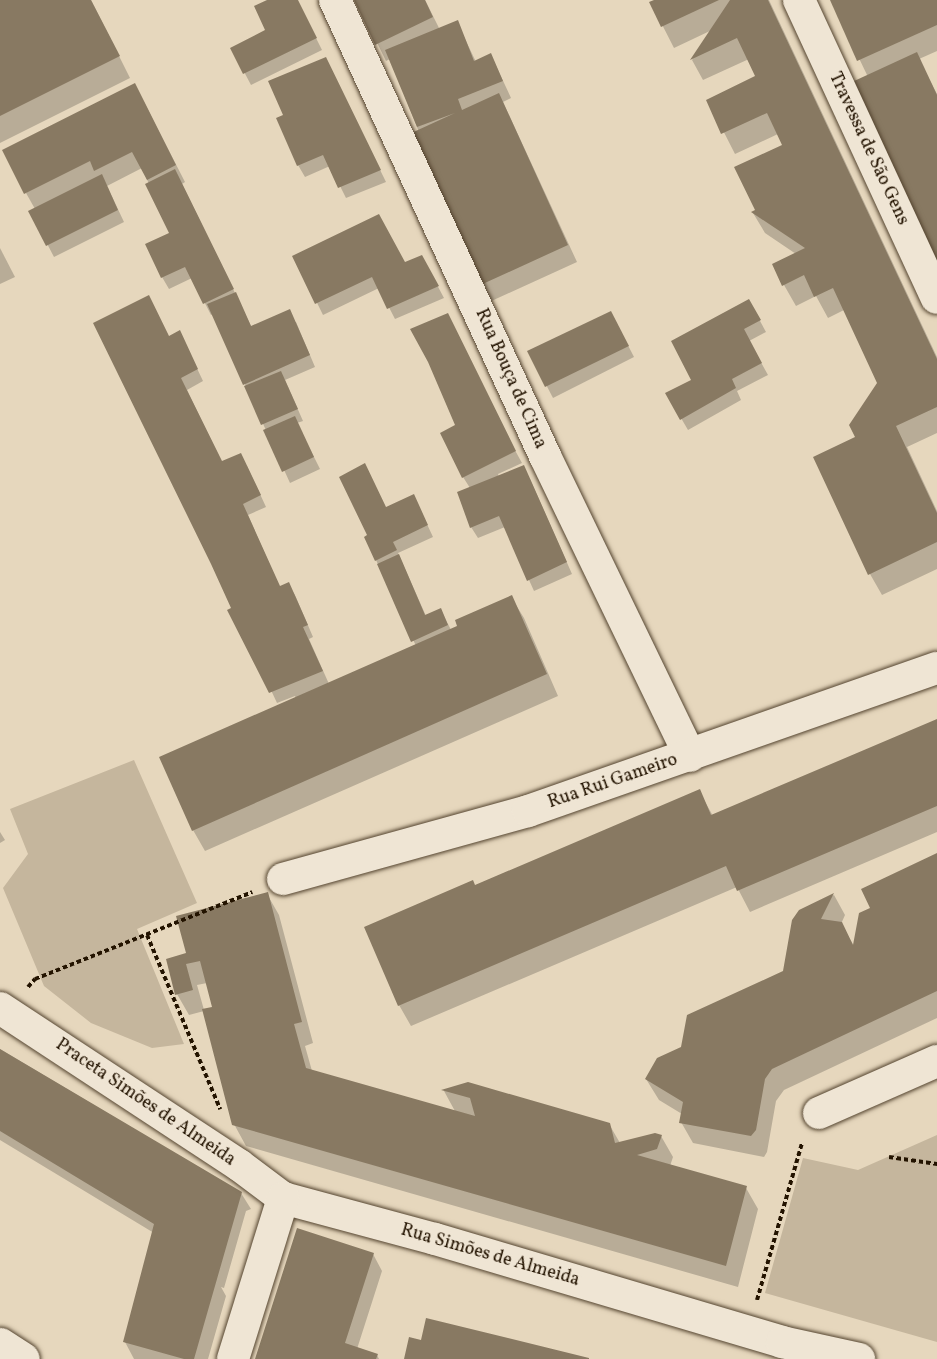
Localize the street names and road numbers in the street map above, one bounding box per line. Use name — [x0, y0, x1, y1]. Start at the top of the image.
street label: Travessa de São Gens — [823, 69, 913, 229]
street label: Rua Bouça de Cima — [469, 306, 551, 452]
street label: Rua Rui Gameiro — [545, 750, 681, 814]
street label: Praceta Simões de Almeida — [51, 1035, 239, 1171]
street label: Rua Simões de Almeida — [398, 1220, 582, 1292]

